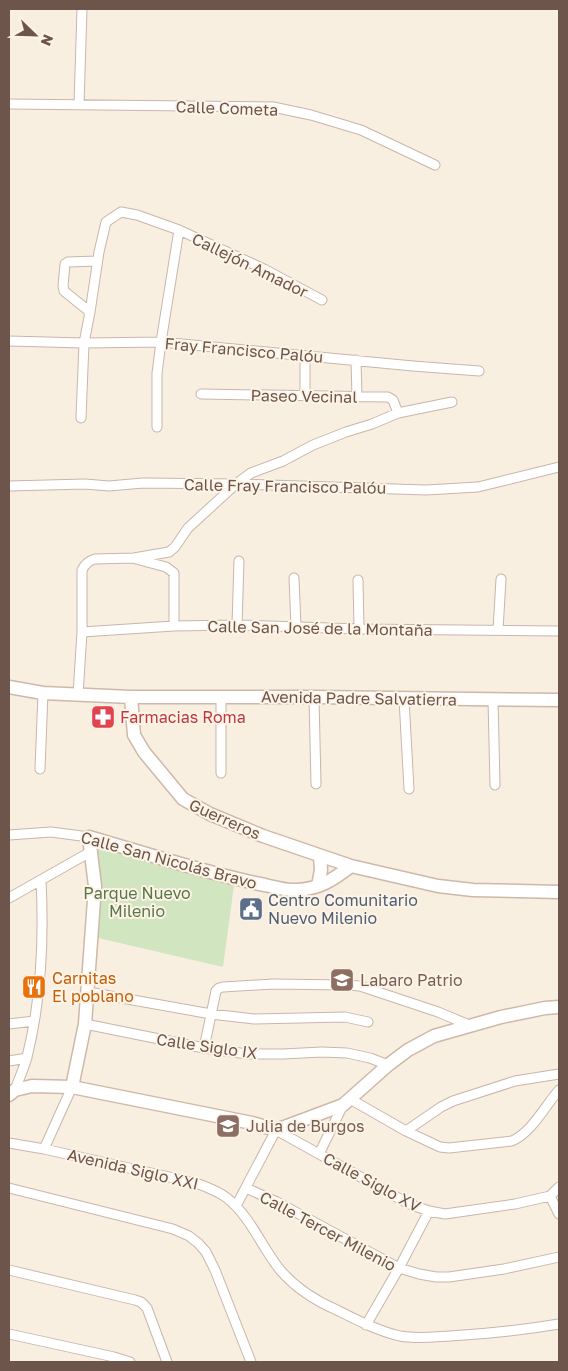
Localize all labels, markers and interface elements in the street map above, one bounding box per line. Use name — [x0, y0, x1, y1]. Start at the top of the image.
north arrow — [10, 10, 60, 60]
text: N — [38, 32, 57, 48]
street label: Calle Cometa — [175, 96, 279, 120]
street label: Callejón Amador — [189, 228, 311, 302]
street label: Fray Francisco Palóu — [164, 333, 324, 367]
street label: Paseo Vecinal — [250, 385, 358, 407]
street label: Calle Fray Francisco Palóu — [184, 474, 386, 498]
street label: Calle San José de la Montaña — [207, 616, 433, 640]
street label: Avenida Padre Salvatierra — [261, 686, 457, 710]
pharmacy icon: Farmacias Roma — [90, 704, 116, 730]
place label: Farmacias Roma — [120, 707, 246, 727]
street label: Guerreros — [186, 794, 264, 844]
street label: Calle San Nicolás Bravo — [79, 827, 259, 893]
park label: Parque Nuevo Milenio — [83, 883, 191, 921]
place label: Centro Comunitario Nuevo Milenio — [268, 890, 418, 928]
public building icon: Centro Comunitario Nuevo Milenio — [238, 896, 264, 922]
school or university icon: Labaro Patrio — [329, 967, 355, 993]
place label: Carnitas El poblano — [52, 968, 134, 1006]
place label: Labaro Patrio — [360, 970, 463, 990]
restaurant icon: Carnitas El poblano — [21, 974, 47, 1000]
street label: Calle Siglo IX — [155, 1029, 259, 1063]
school or university icon: Julia de Burgos — [215, 1113, 241, 1139]
place label: Julia de Burgos — [246, 1116, 365, 1136]
street label: Avenida Siglo XXI — [66, 1144, 200, 1194]
street label: Calle Siglo XV — [320, 1148, 424, 1216]
street label: Calle Tercer Milenio — [256, 1187, 400, 1275]

